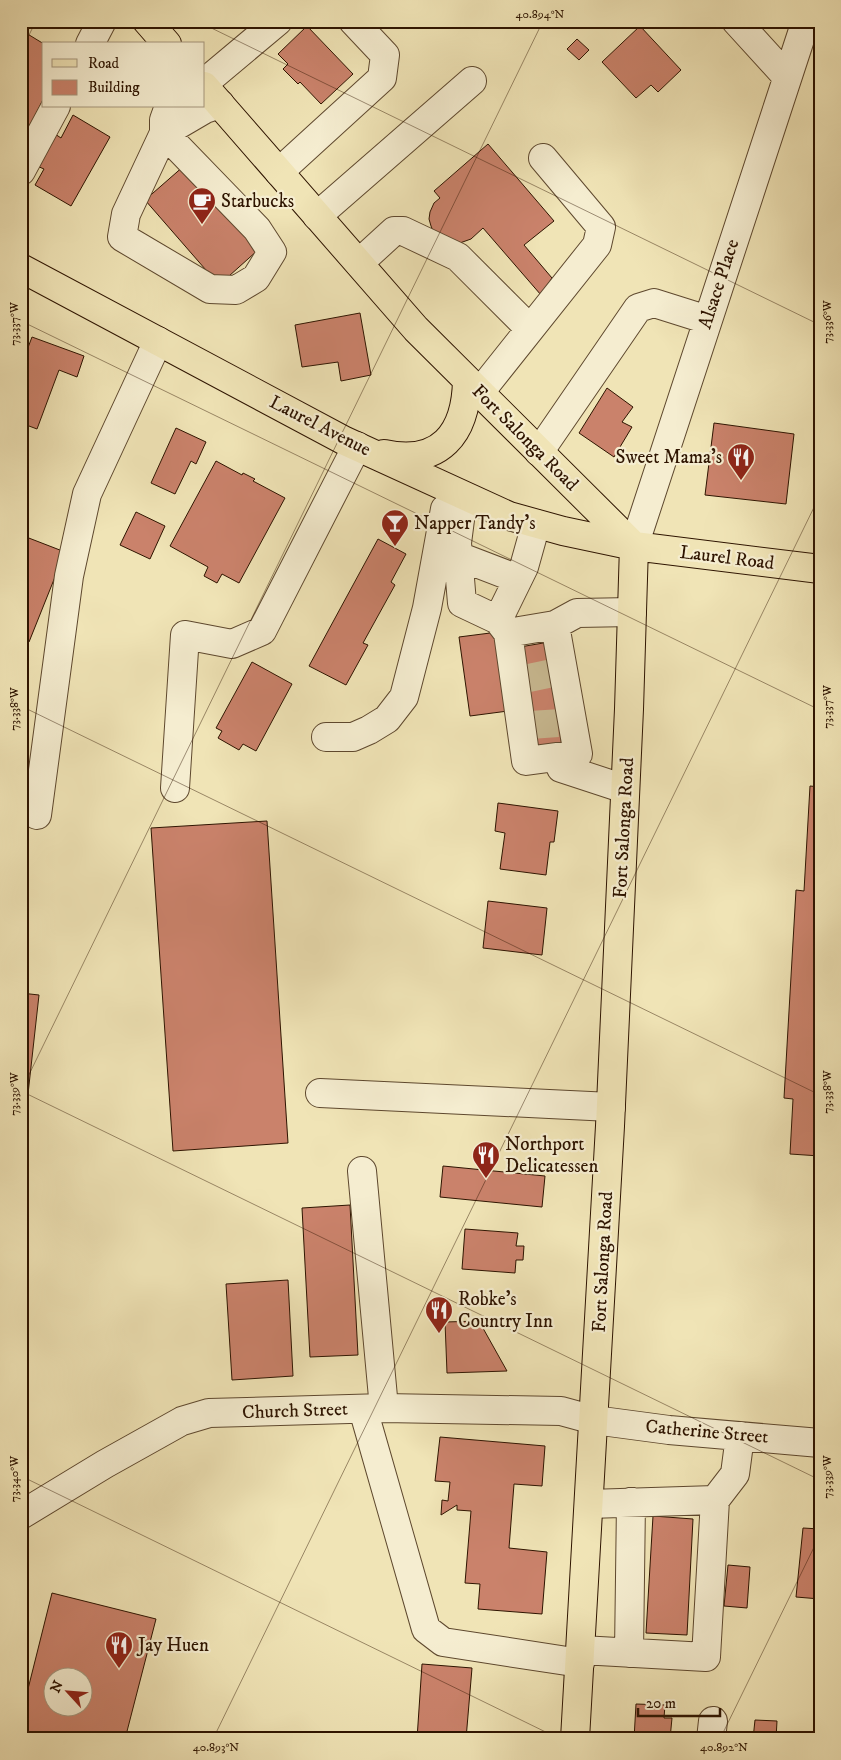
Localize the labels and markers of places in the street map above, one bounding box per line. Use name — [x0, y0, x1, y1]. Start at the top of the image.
cafe icon: Starbucks — [187, 186, 217, 225]
place label: Starbucks — [221, 190, 294, 213]
restaurant icon: Sweet Mama's — [726, 442, 756, 481]
place label: Sweet Mama's — [616, 446, 722, 469]
bar icon: Napper Tandy's — [380, 508, 410, 547]
place label: Napper Tandy's — [414, 512, 536, 535]
place label: Northport Delicatessen — [505, 1133, 598, 1178]
restaurant icon: Northport Delicatessen — [471, 1140, 501, 1179]
place label: Robke's Country Inn — [458, 1288, 553, 1333]
restaurant icon: Robke's Country Inn — [424, 1295, 454, 1334]
restaurant icon: Jay Huen — [104, 1630, 134, 1669]
place label: Jay Huen — [136, 1634, 209, 1657]

